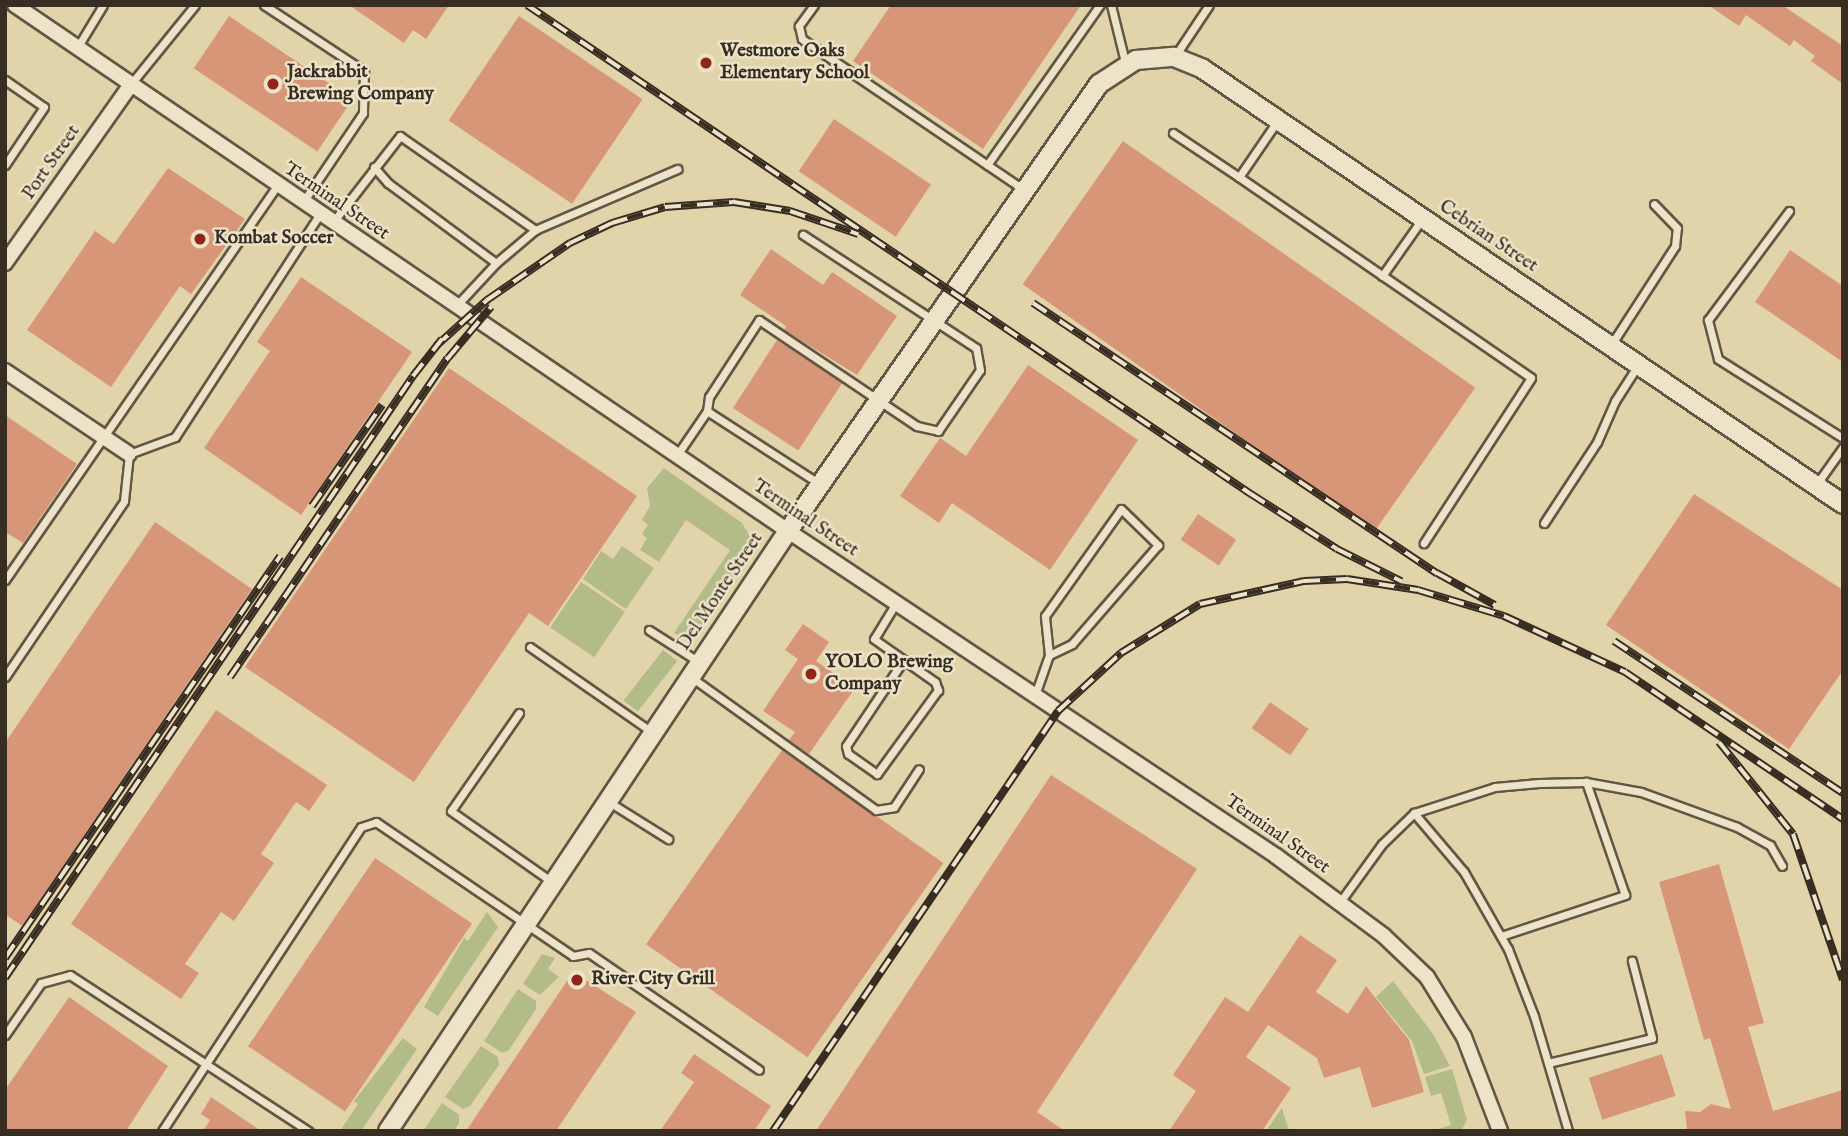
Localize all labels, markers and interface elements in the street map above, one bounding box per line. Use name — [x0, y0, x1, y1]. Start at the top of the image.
place label: Westmore Oaks Elementary School — [720, 41, 869, 85]
marker: Westmore Oaks Elementary School — [698, 55, 714, 71]
place label: Jackrabbit Brewing Company — [287, 62, 434, 106]
marker: Jackrabbit Brewing Company — [265, 76, 281, 92]
street label: Port Street — [18, 121, 86, 205]
street label: Terminal Street — [279, 158, 393, 246]
street label: Cebrian Street — [1434, 196, 1542, 278]
place label: Kombat Soccer — [214, 228, 334, 250]
marker: Kombat Soccer — [192, 231, 208, 247]
street label: Terminal Street — [748, 475, 862, 563]
street label: Del Monte Street — [673, 528, 769, 656]
place label: YOLO Brewing Company — [825, 652, 953, 696]
marker: YOLO Brewing Company — [803, 666, 819, 682]
street label: Terminal Street — [1220, 791, 1334, 879]
place label: River City Grill — [591, 969, 715, 991]
marker: River City Grill — [569, 972, 585, 988]

